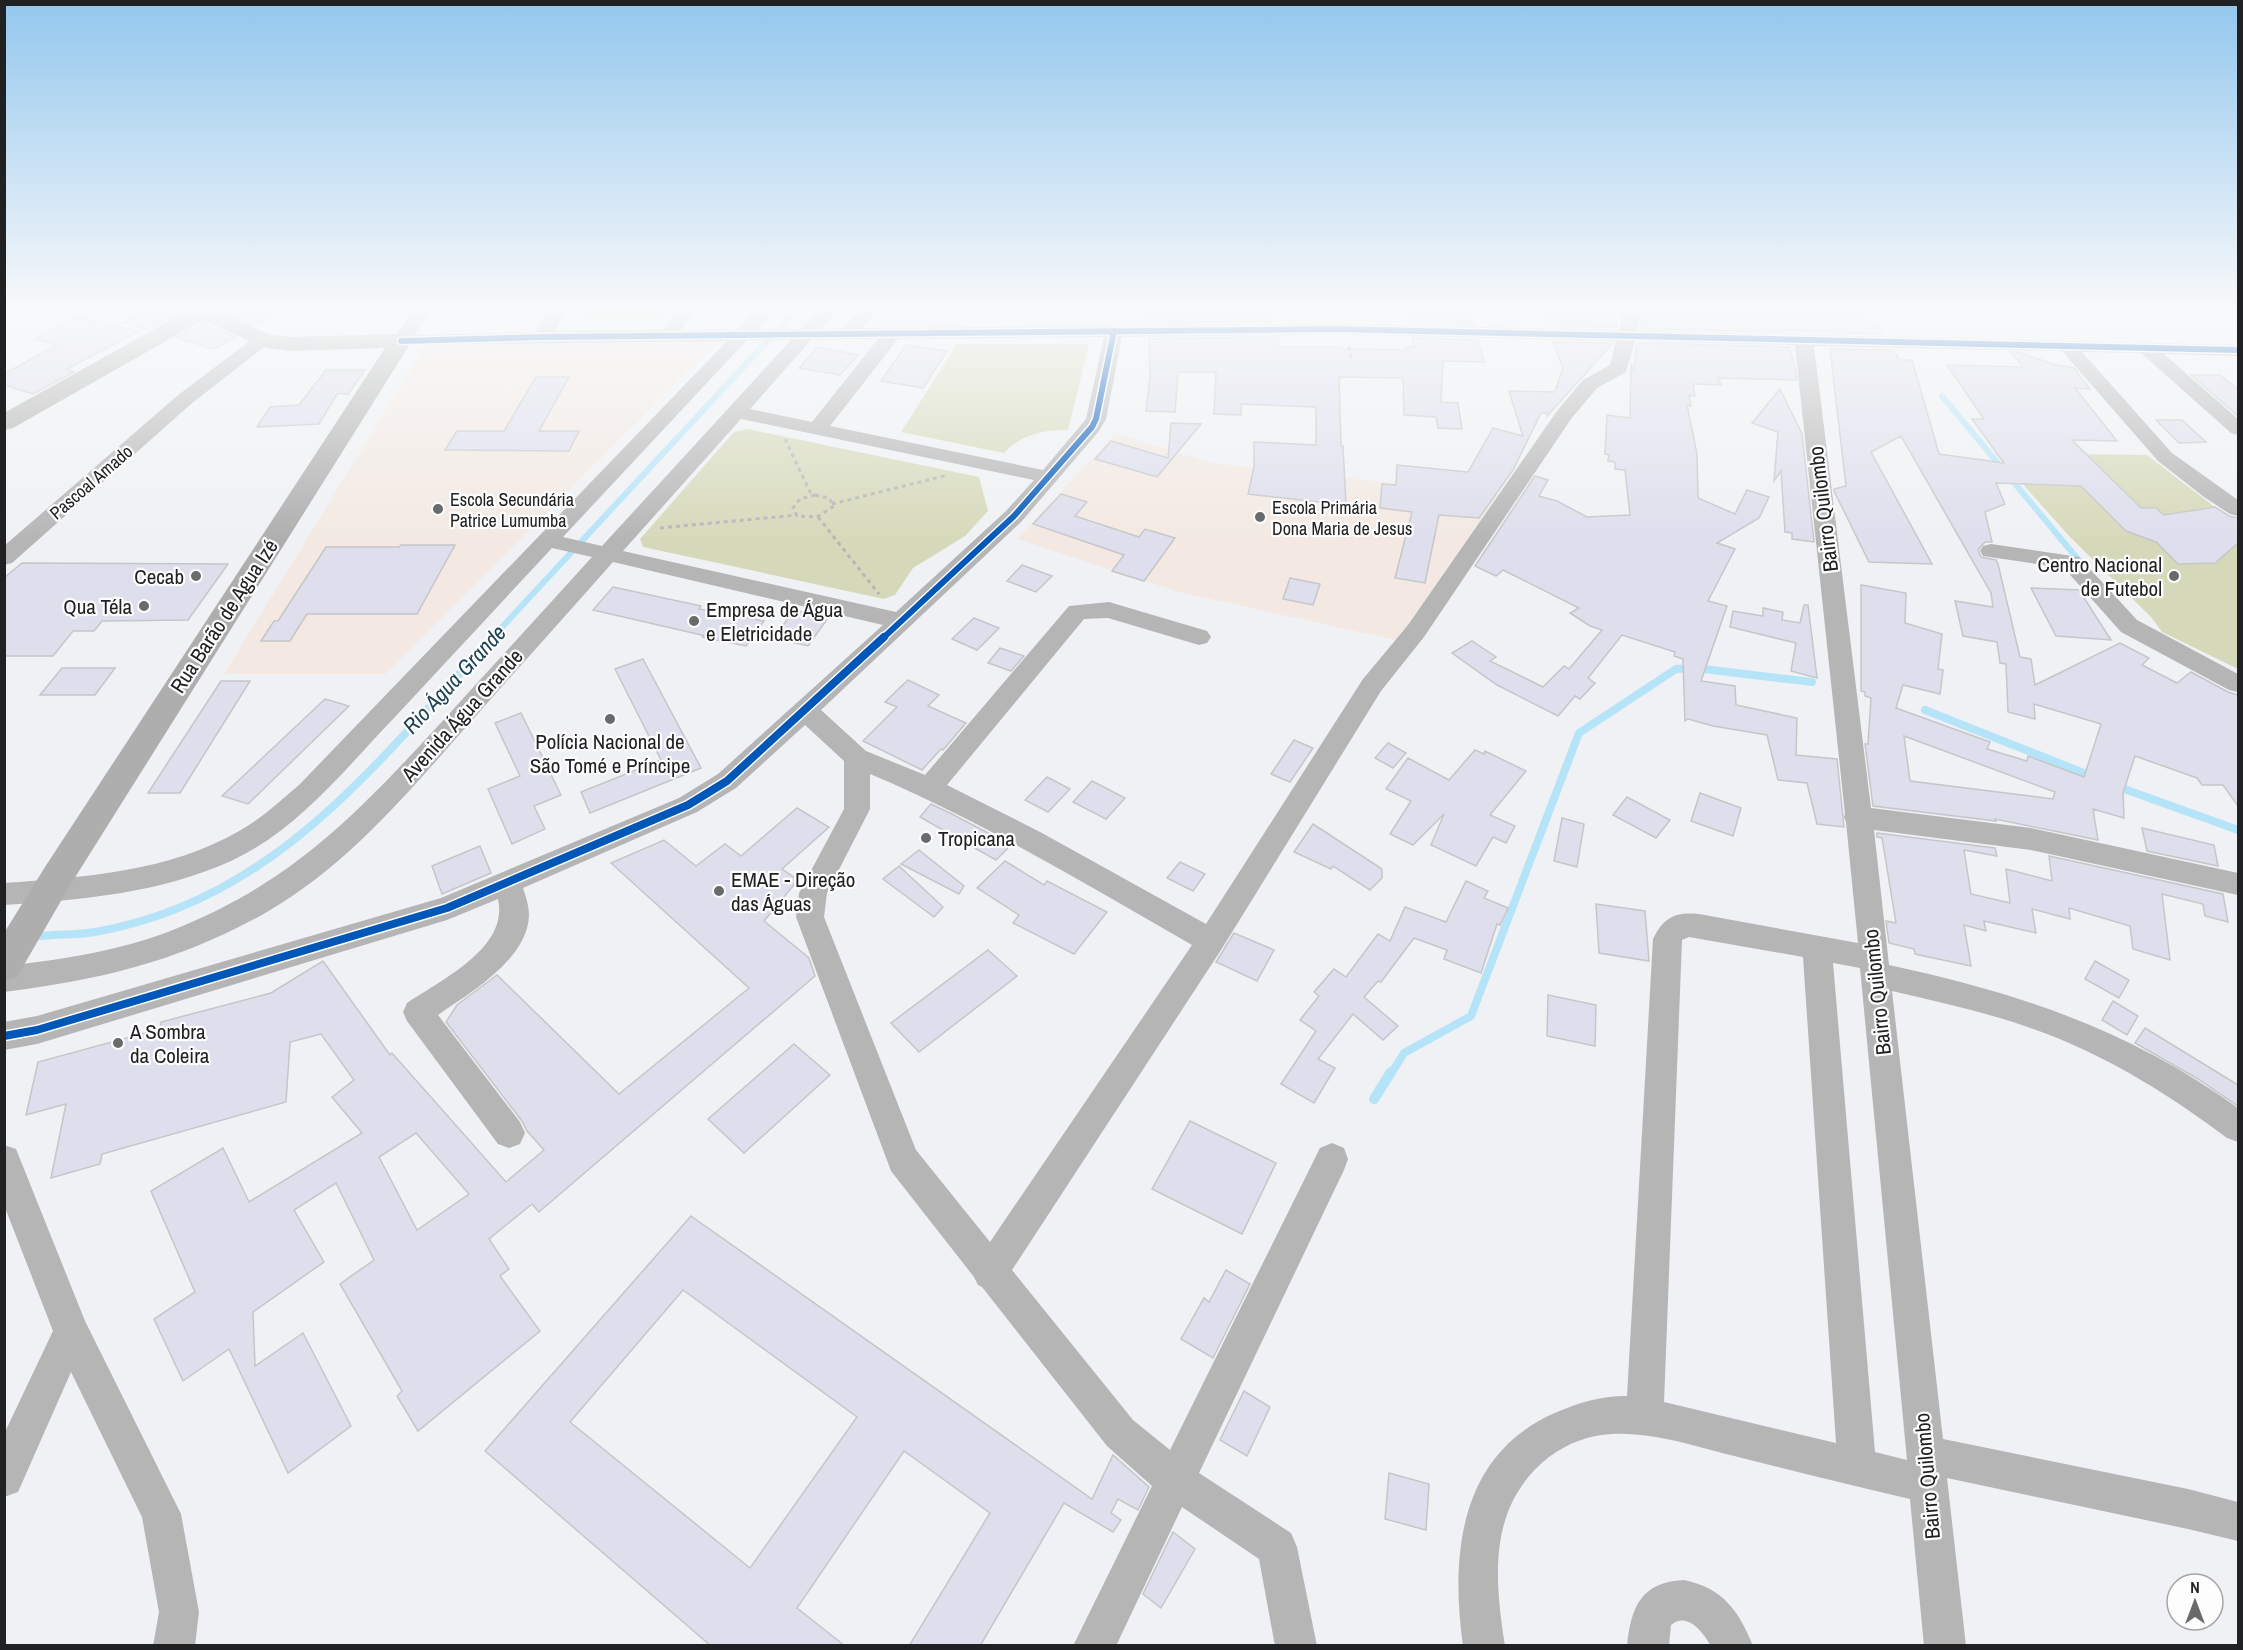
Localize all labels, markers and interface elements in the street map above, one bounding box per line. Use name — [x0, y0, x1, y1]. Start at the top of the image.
street label: Pascoal Amado — [44, 439, 138, 525]
street label: Bairro Quilombo — [1801, 445, 1845, 573]
place label: Escola Secundária Patrice Lumumba — [450, 487, 574, 533]
place label: Escola Primária Dona Maria de Jesus — [1272, 495, 1412, 541]
marker: Escola Secundária Patrice Lumumba — [431, 502, 445, 516]
marker: Escola Primária Dona Maria de Jesus — [1253, 510, 1267, 524]
street label: Rua Barão de Agua Izé — [163, 533, 285, 699]
place label: Centro Nacional de Futebol — [2038, 550, 2162, 603]
place label: Cecab — [134, 562, 184, 591]
marker: Cecab — [189, 569, 203, 583]
marker: Centro Nacional de Futebol — [2167, 569, 2181, 583]
place label: Qua Téla — [63, 592, 132, 621]
place label: Empresa de Água e Eletricidade — [706, 595, 843, 648]
marker: Qua Téla — [137, 599, 151, 613]
marker: Empresa de Água e Eletricidade — [687, 614, 701, 628]
water label: Rio Água Grande — [396, 618, 512, 740]
street label: Avenida Água Grande — [394, 642, 529, 788]
marker: Polícia Nacional de São Tomé e Príncipe — [603, 712, 617, 726]
place label: Polícia Nacional de São Tomé e Príncipe — [530, 727, 690, 780]
place label: Tropicana — [938, 824, 1015, 853]
marker: Tropicana — [919, 831, 933, 845]
place label: EMAE - Direção das Águas — [731, 865, 855, 918]
marker: EMAE - Direção das Águas — [712, 884, 726, 898]
street label: Bairro Quilombo — [1856, 928, 1898, 1056]
place label: A Sombra da Coleira — [129, 1017, 210, 1070]
marker: A Sombra da Coleira — [111, 1036, 125, 1050]
street label: Bairro Quilombo — [1907, 1412, 1947, 1540]
north arrow — [2165, 1572, 2225, 1632]
text: N — [2190, 1576, 2200, 1598]

